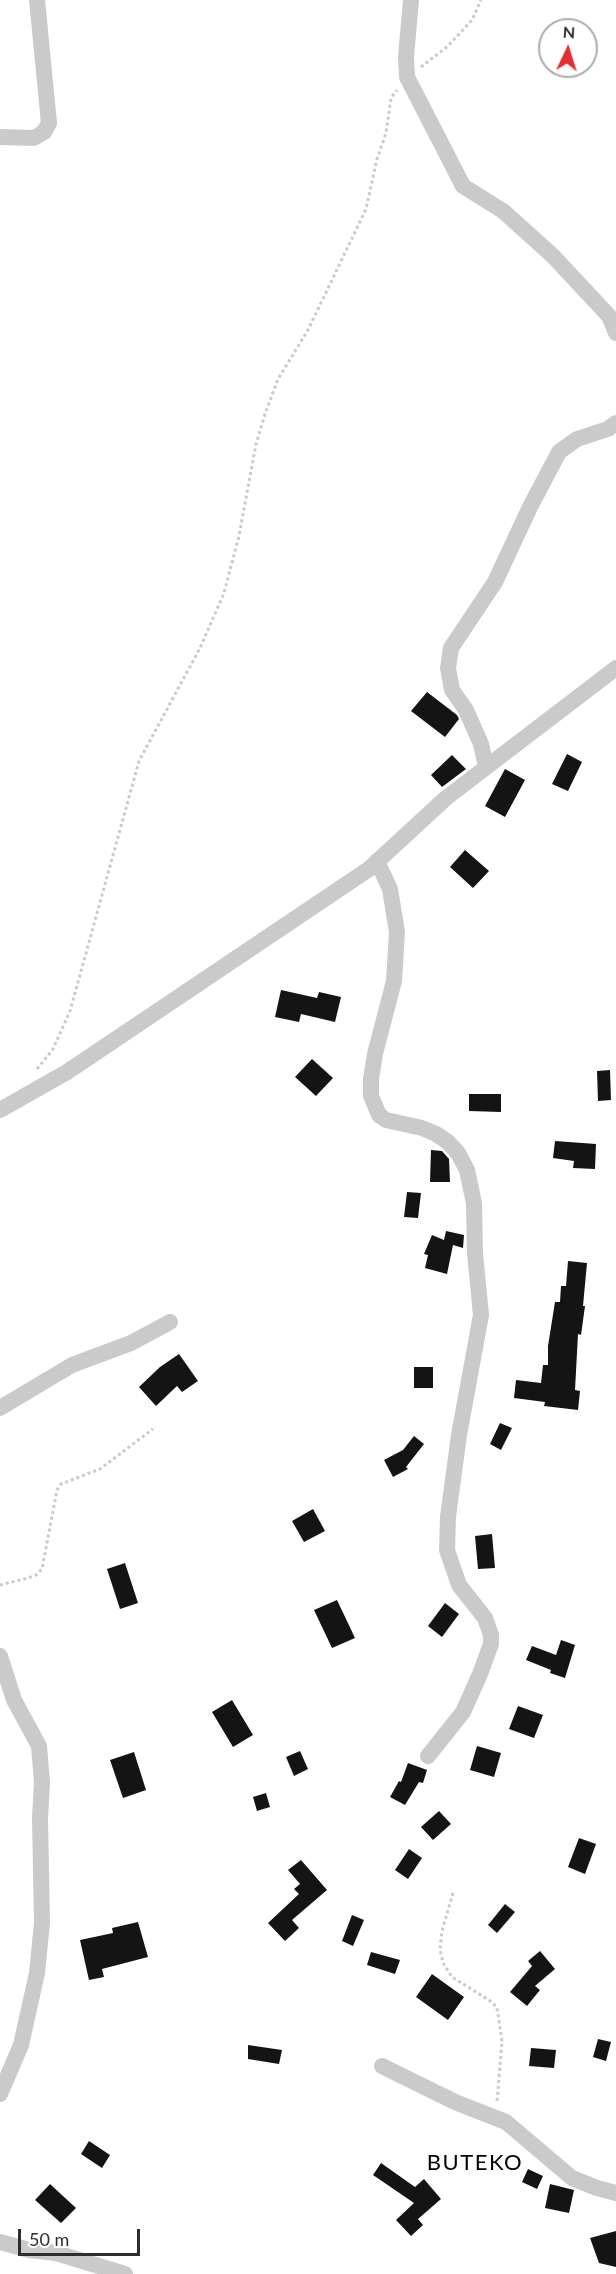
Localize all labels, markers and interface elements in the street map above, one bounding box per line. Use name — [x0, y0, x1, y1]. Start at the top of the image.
north arrow — [538, 18, 598, 78]
text: N — [562, 22, 576, 41]
district label: BUTEKO — [427, 2150, 523, 2176]
scale bar — [21, 2217, 142, 2255]
text: 50 m — [29, 2228, 69, 2250]

